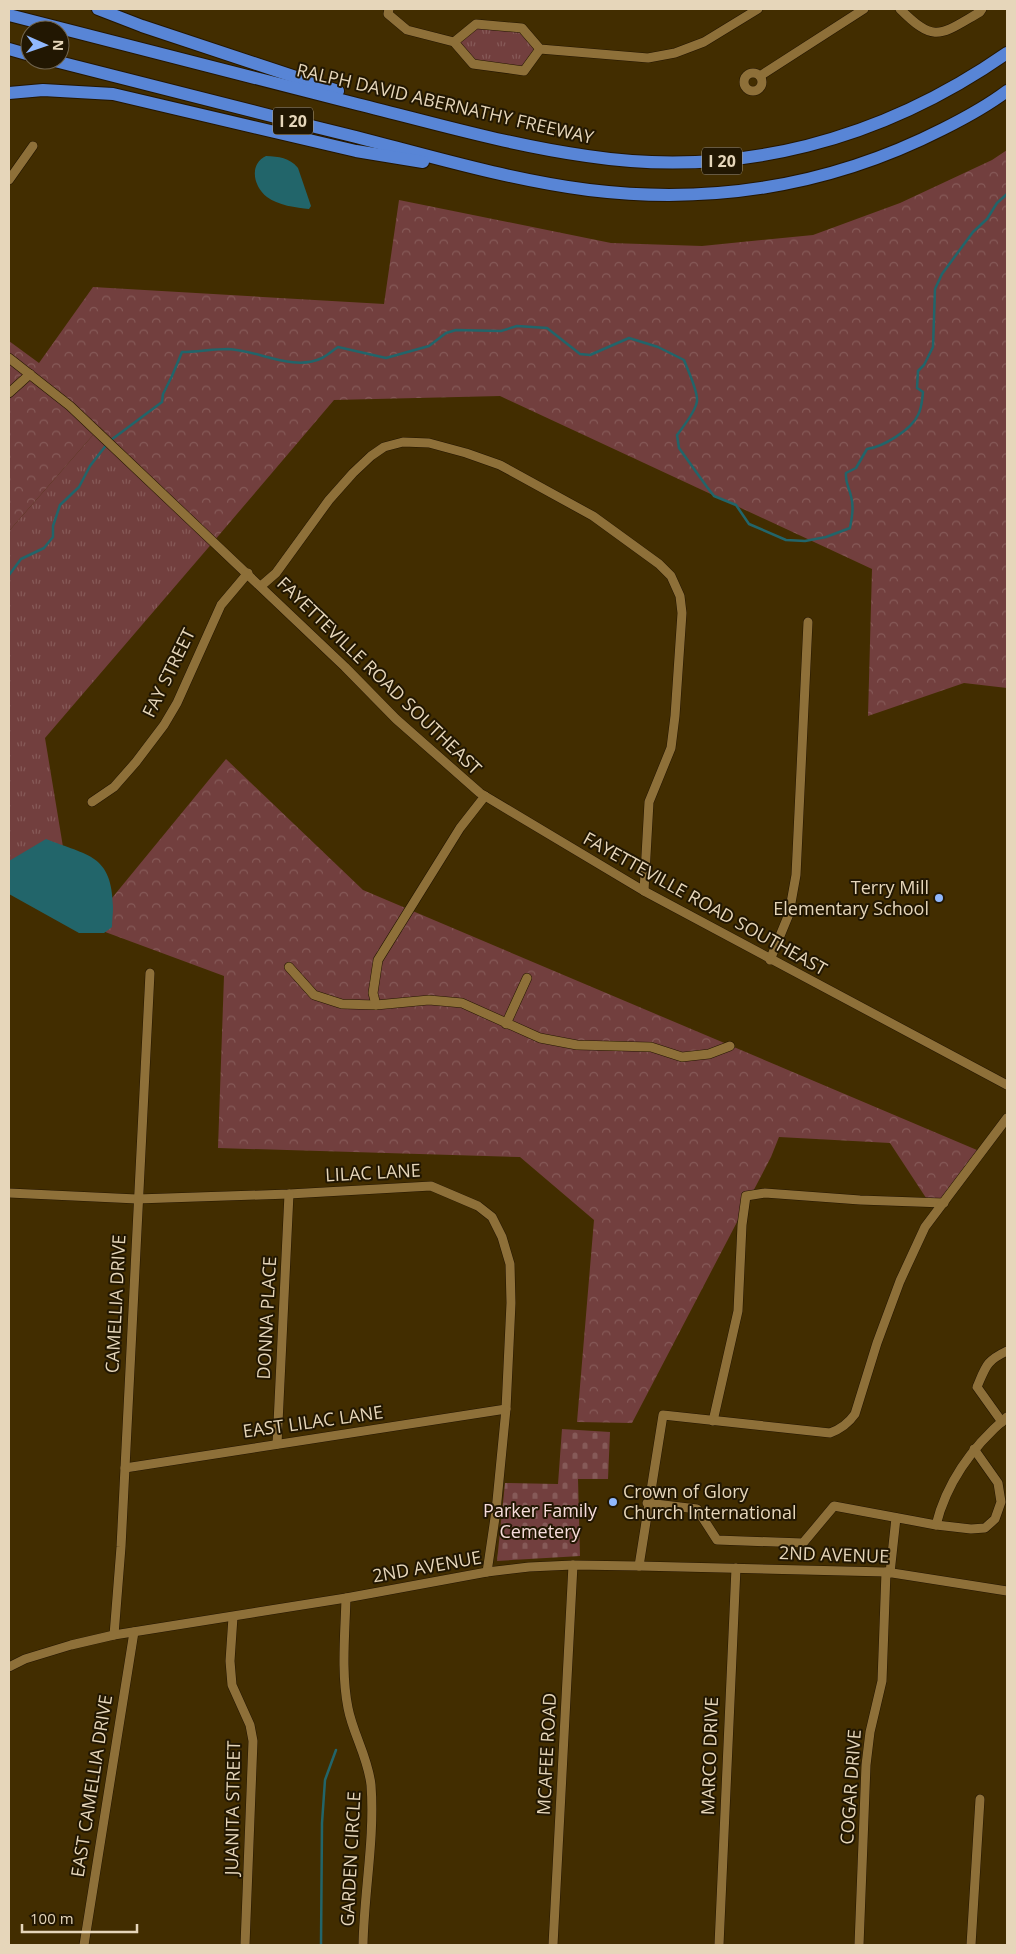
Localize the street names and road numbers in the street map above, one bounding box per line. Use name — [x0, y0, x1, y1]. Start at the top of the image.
street label: RALPH DAVID ABERNATHY FREEWAY — [294, 57, 597, 149]
road number: I 20 — [273, 108, 313, 134]
road number: I 20 — [702, 148, 742, 175]
street label: FAYETTEVILLE ROAD SOUTHEAST — [272, 571, 487, 780]
street label: FAY STREET — [136, 624, 200, 721]
street label: FAYETTEVILLE ROAD SOUTHEAST — [579, 826, 832, 980]
street label: LILAC LANE — [325, 1158, 421, 1186]
street label: CAMELLIA DRIVE — [99, 1234, 131, 1374]
street label: DONNA PLACE — [251, 1256, 281, 1380]
street label: EAST LILAC LANE — [241, 1399, 385, 1443]
street label: 2ND AVENUE — [778, 1540, 890, 1568]
street label: 2ND AVENUE — [370, 1545, 483, 1587]
street label: MCAFEE ROAD — [531, 1692, 561, 1816]
street label: EAST CAMELLIA DRIVE — [65, 1693, 117, 1879]
street label: MARCO DRIVE — [695, 1696, 723, 1816]
street label: COGAR DRIVE — [834, 1728, 866, 1845]
street label: JUANITA STREET — [219, 1740, 245, 1878]
street label: GARDEN CIRCLE — [334, 1791, 366, 1927]

